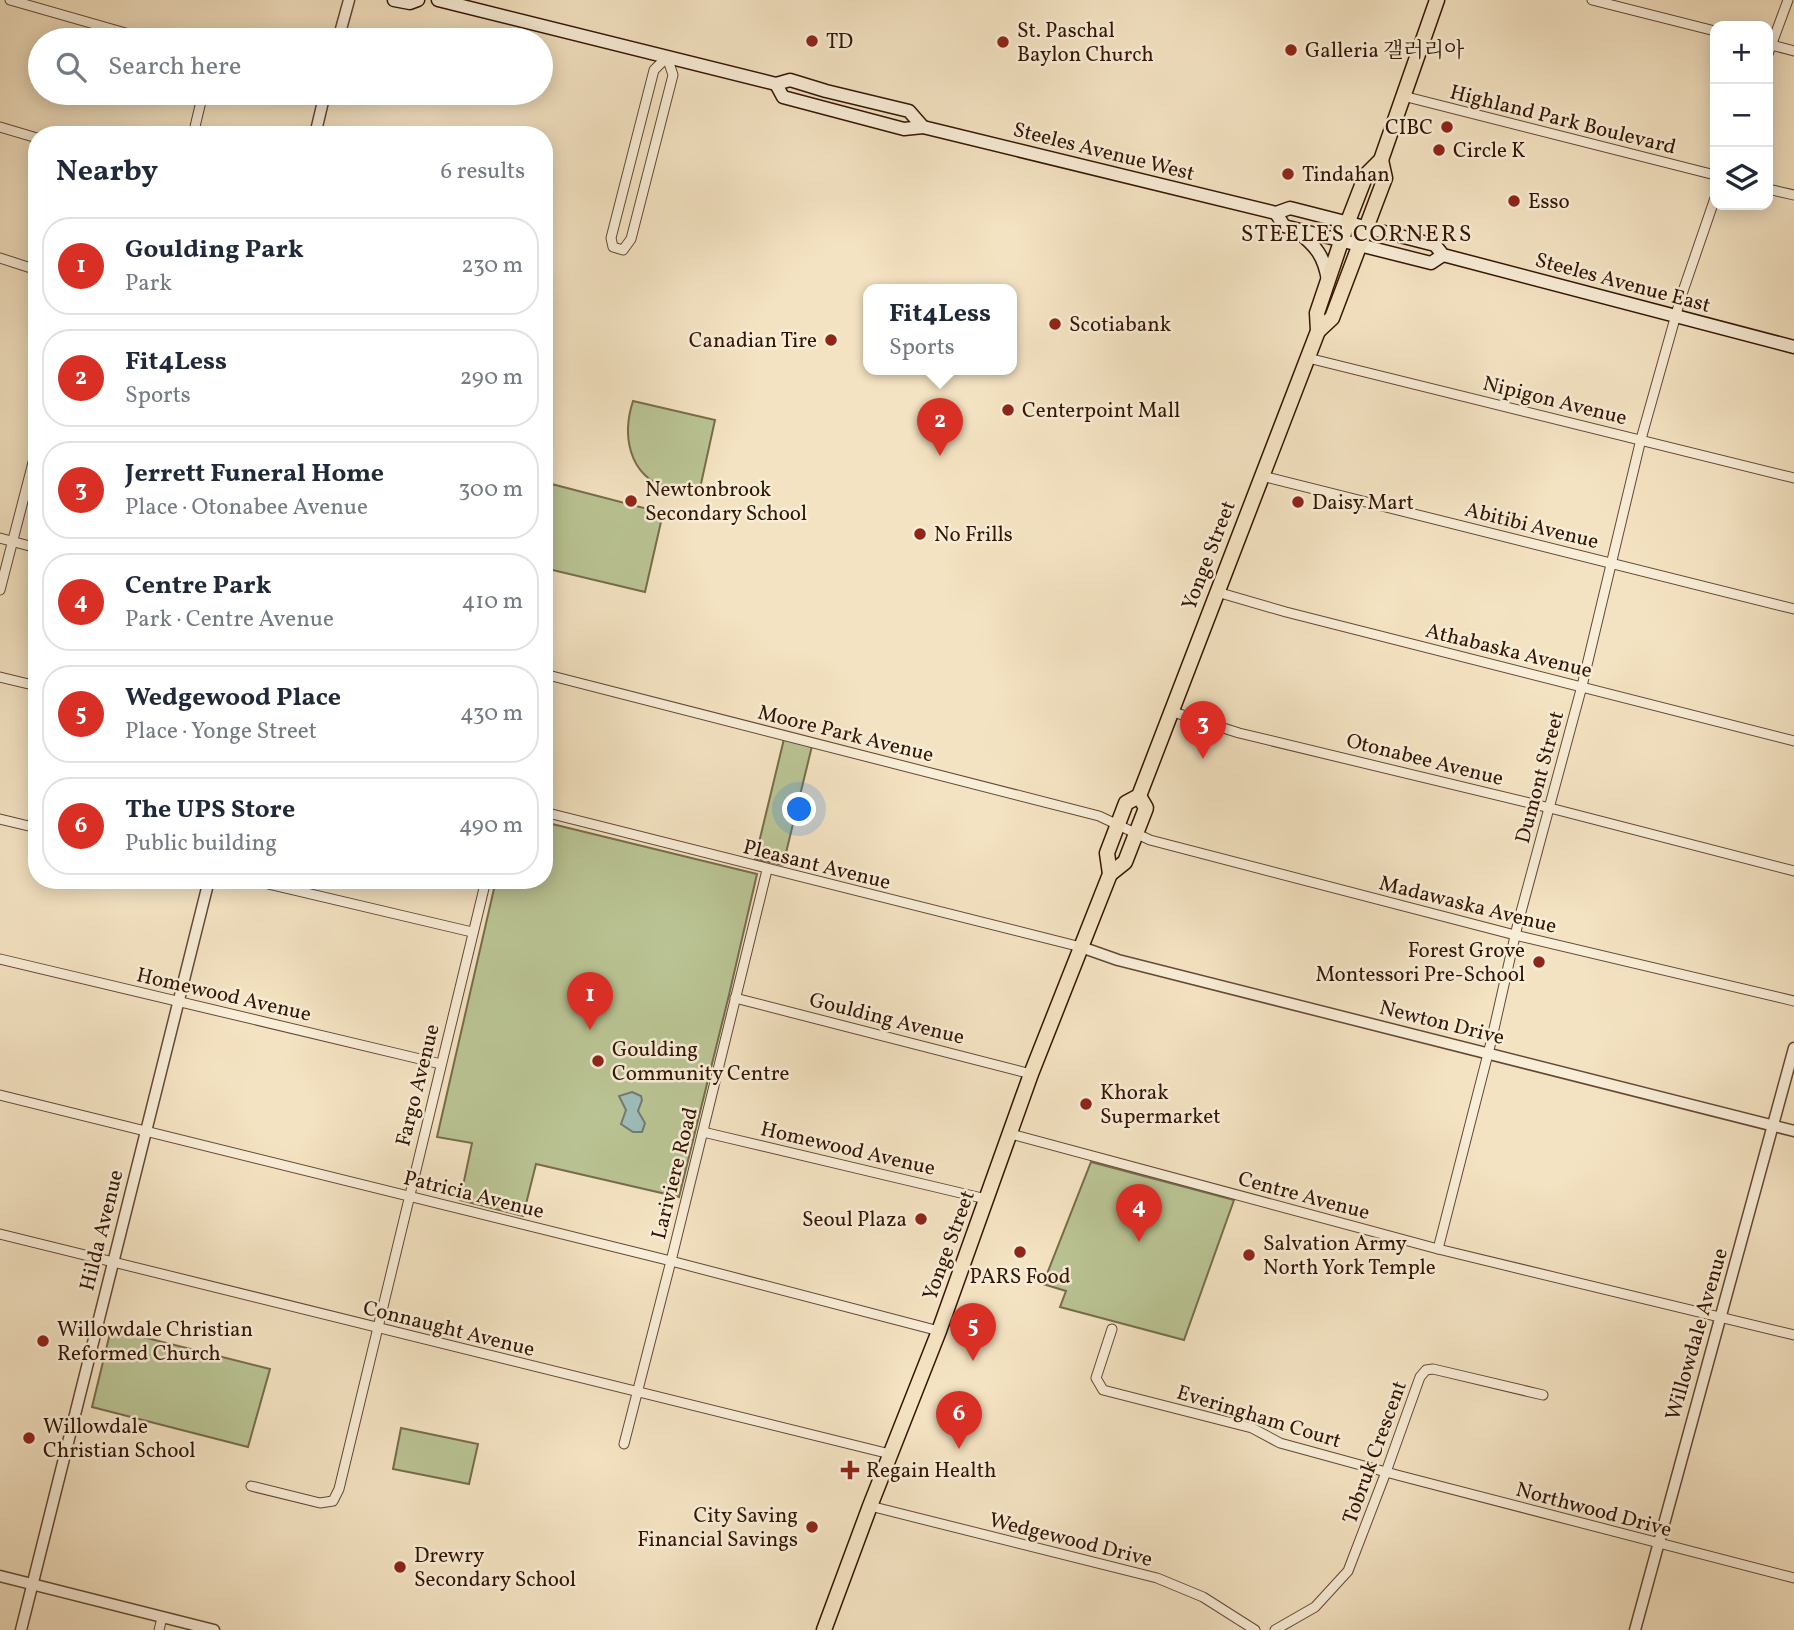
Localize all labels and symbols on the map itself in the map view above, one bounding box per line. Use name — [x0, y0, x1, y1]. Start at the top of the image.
place label: St. Paschal Baylon Church — [1017, 17, 1154, 70]
place label: TD — [826, 28, 853, 57]
marker: TD — [804, 33, 820, 49]
marker: St. Paschal Baylon Church — [995, 34, 1011, 50]
place label: Galleria 갤러리아 — [1305, 37, 1465, 66]
marker: Galleria 갤러리아 — [1283, 42, 1299, 58]
street label: Highland Park Boulevard — [1447, 78, 1679, 163]
place label: CIBC — [1385, 114, 1433, 143]
street label: Steeles Avenue West — [1010, 116, 1197, 189]
marker: CIBC — [1439, 119, 1455, 135]
place label: Circle K — [1453, 137, 1525, 166]
marker: Circle K — [1431, 142, 1447, 158]
place label: Tindahan — [1302, 161, 1390, 190]
marker: Tindahan — [1280, 166, 1296, 182]
place label: Esso — [1528, 188, 1570, 217]
marker: Esso — [1506, 193, 1522, 209]
district label: STEELES CORNERS — [1241, 219, 1473, 251]
street label: Steeles Avenue East — [1532, 246, 1714, 321]
place label: Scotiabank — [1069, 311, 1172, 340]
marker: Scotiabank — [1047, 316, 1063, 332]
place label: Canadian Tire — [689, 327, 817, 356]
marker: Canadian Tire — [823, 332, 839, 348]
street label: Nipigon Avenue — [1480, 370, 1630, 433]
place label: Centerpoint Mall — [1022, 397, 1180, 426]
pin: 2 — [917, 398, 963, 456]
marker: Centerpoint Mall — [1000, 402, 1016, 418]
place label: Newtonbrook Secondary School — [645, 476, 807, 529]
place label: Daisy Mart — [1312, 489, 1414, 518]
marker: Newtonbrook Secondary School — [623, 493, 639, 509]
marker: Daisy Mart — [1290, 494, 1306, 510]
street label: Abitibi Avenue — [1462, 496, 1602, 557]
street label: Yonge Street — [1175, 497, 1244, 614]
place label: No Frills — [934, 521, 1013, 550]
marker: No Frills — [912, 526, 928, 542]
street label: Athabaska Avenue — [1422, 617, 1595, 686]
street label: Moore Park Avenue — [755, 699, 937, 770]
pin: 3 — [1180, 701, 1226, 759]
street label: Dumont Street — [1509, 708, 1572, 847]
street label: Otonabee Avenue — [1343, 727, 1506, 794]
your location — [782, 792, 816, 826]
street label: Pleasant Avenue — [740, 833, 894, 898]
street label: Madawaska Avenue — [1376, 869, 1560, 942]
place label: Forest Grove Montessori Pre-School — [1315, 937, 1525, 990]
marker: Forest Grove Montessori Pre-School — [1531, 954, 1547, 970]
street label: Homewood Avenue — [133, 961, 314, 1030]
pin: 1 — [567, 972, 613, 1030]
street label: Goulding Avenue — [806, 986, 967, 1053]
street label: Newton Drive — [1376, 994, 1507, 1053]
street label: Fargo Avenue — [389, 1021, 448, 1149]
place label: Goulding Community Centre — [612, 1036, 789, 1089]
marker: Goulding Community Centre — [590, 1053, 606, 1069]
place label: Khorak Supermarket — [1100, 1079, 1221, 1132]
marker: Khorak Supermarket — [1078, 1096, 1094, 1112]
street label: Lariviere Road — [645, 1104, 706, 1242]
street label: Homewood Avenue — [757, 1115, 938, 1184]
street label: Patricia Avenue — [400, 1164, 547, 1227]
street label: Centre Avenue — [1235, 1165, 1373, 1228]
street label: Hilda Avenue — [73, 1167, 131, 1294]
pin: 4 — [1116, 1184, 1162, 1242]
street label: Yonge Street — [916, 1187, 983, 1304]
place label: Seoul Plaza — [802, 1206, 907, 1235]
marker: Seoul Plaza — [913, 1211, 929, 1227]
place label: Salvation Army North York Temple — [1263, 1230, 1436, 1283]
marker: PARS Food — [1012, 1244, 1028, 1260]
street label: Willowdale Avenue — [1659, 1245, 1736, 1424]
marker: Salvation Army North York Temple — [1241, 1247, 1257, 1263]
place label: PARS Food — [969, 1263, 1071, 1292]
street label: Connaught Avenue — [360, 1294, 537, 1365]
pin: 5 — [950, 1303, 996, 1361]
place label: Willowdale Christian Reformed Church — [57, 1316, 253, 1369]
marker: Willowdale Christian Reformed Church — [35, 1333, 51, 1349]
street label: Tobruk Crescent — [1336, 1377, 1415, 1528]
street label: Everingham Court — [1173, 1379, 1344, 1456]
pin: 6 — [936, 1391, 982, 1449]
place label: Willowdale Christian School — [43, 1413, 196, 1466]
marker: Willowdale Christian School — [21, 1430, 37, 1446]
place label: Regain Health — [866, 1457, 997, 1486]
marker: Regain Health — [840, 1460, 860, 1480]
street label: Northwood Drive — [1512, 1476, 1675, 1545]
place label: City Saving Financial Savings — [637, 1502, 798, 1555]
street label: Wedgewood Drive — [986, 1506, 1155, 1575]
marker: City Saving Financial Savings — [804, 1519, 820, 1535]
place label: Drewry Secondary School — [414, 1542, 576, 1595]
marker: Drewry Secondary School — [392, 1559, 408, 1575]

